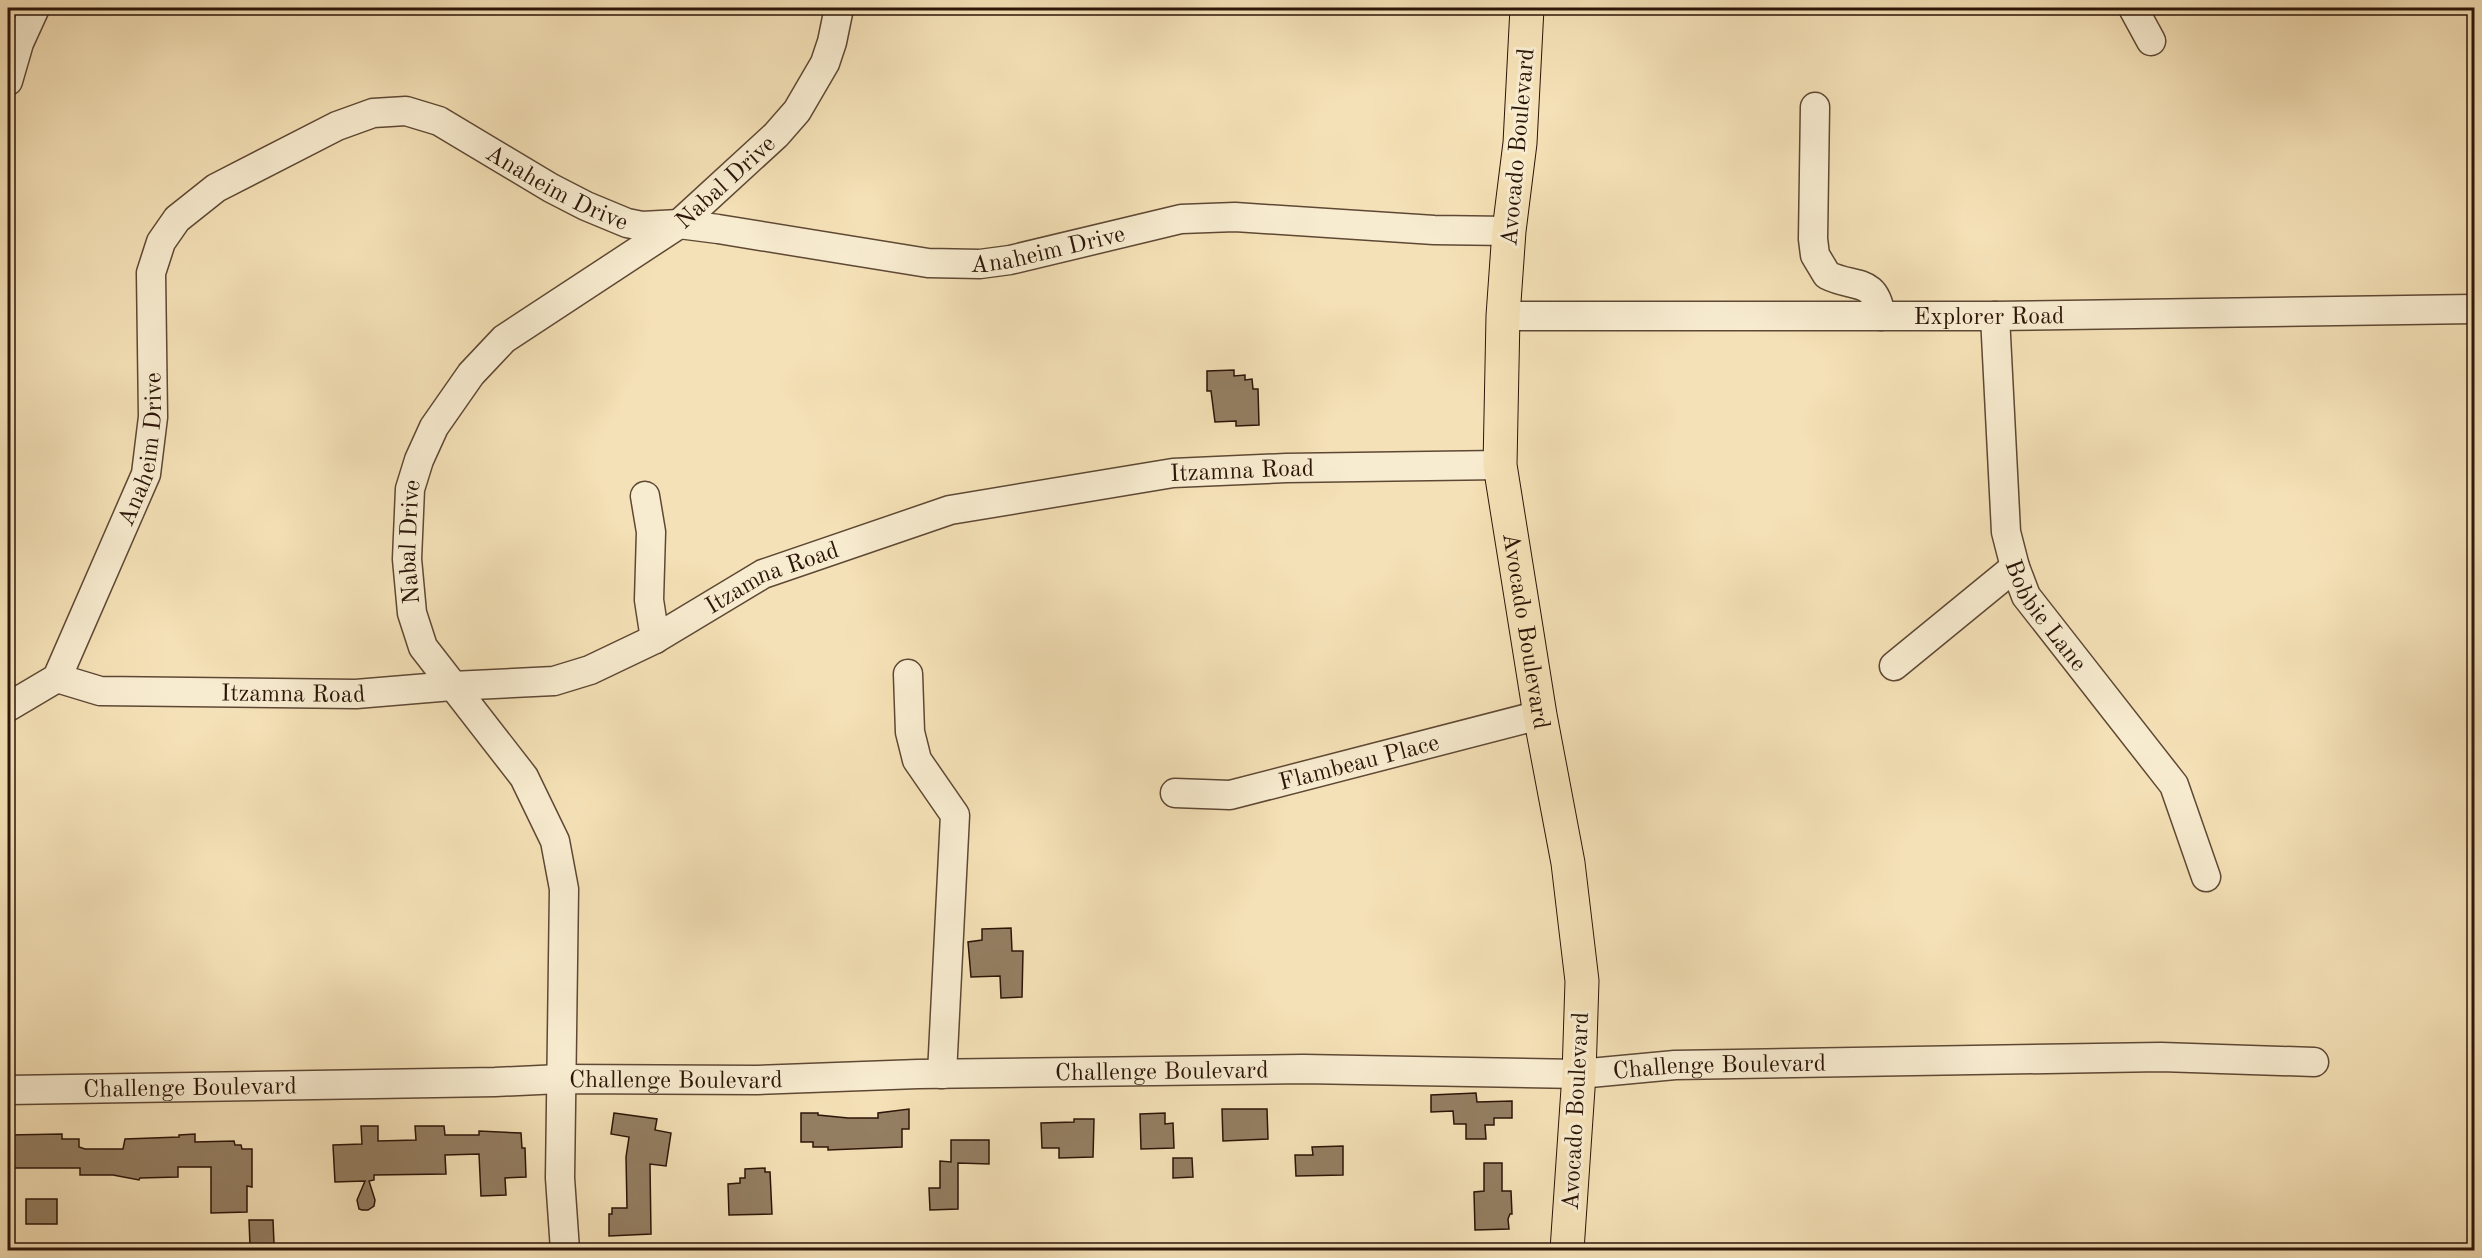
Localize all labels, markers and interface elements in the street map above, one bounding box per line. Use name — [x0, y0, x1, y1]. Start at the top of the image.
street label: Avocado Boulevard — [1498, 47, 1540, 247]
street label: Nabal Drive — [672, 132, 781, 234]
street label: Anaheim Drive — [481, 142, 631, 236]
street label: Anaheim Drive — [970, 223, 1128, 278]
street label: Explorer Road — [1914, 305, 2065, 330]
street label: Anaheim Drive — [115, 372, 168, 530]
street label: Itzamna Road — [1170, 458, 1314, 487]
street label: Nabal Drive — [397, 477, 426, 605]
street label: Avocado Boulevard — [1497, 531, 1552, 731]
street label: Itzamna Road — [702, 539, 842, 620]
street label: Bobbie Lane — [1999, 557, 2090, 676]
street label: Itzamna Road — [221, 682, 366, 708]
street label: Flambeau Place — [1277, 732, 1442, 796]
street label: Avocado Boulevard — [1560, 1011, 1594, 1211]
street label: Challenge Boulevard — [1612, 1053, 1826, 1085]
street label: Challenge Boulevard — [1055, 1059, 1269, 1086]
street label: Challenge Boulevard — [569, 1069, 783, 1094]
street label: Challenge Boulevard — [83, 1075, 297, 1103]

